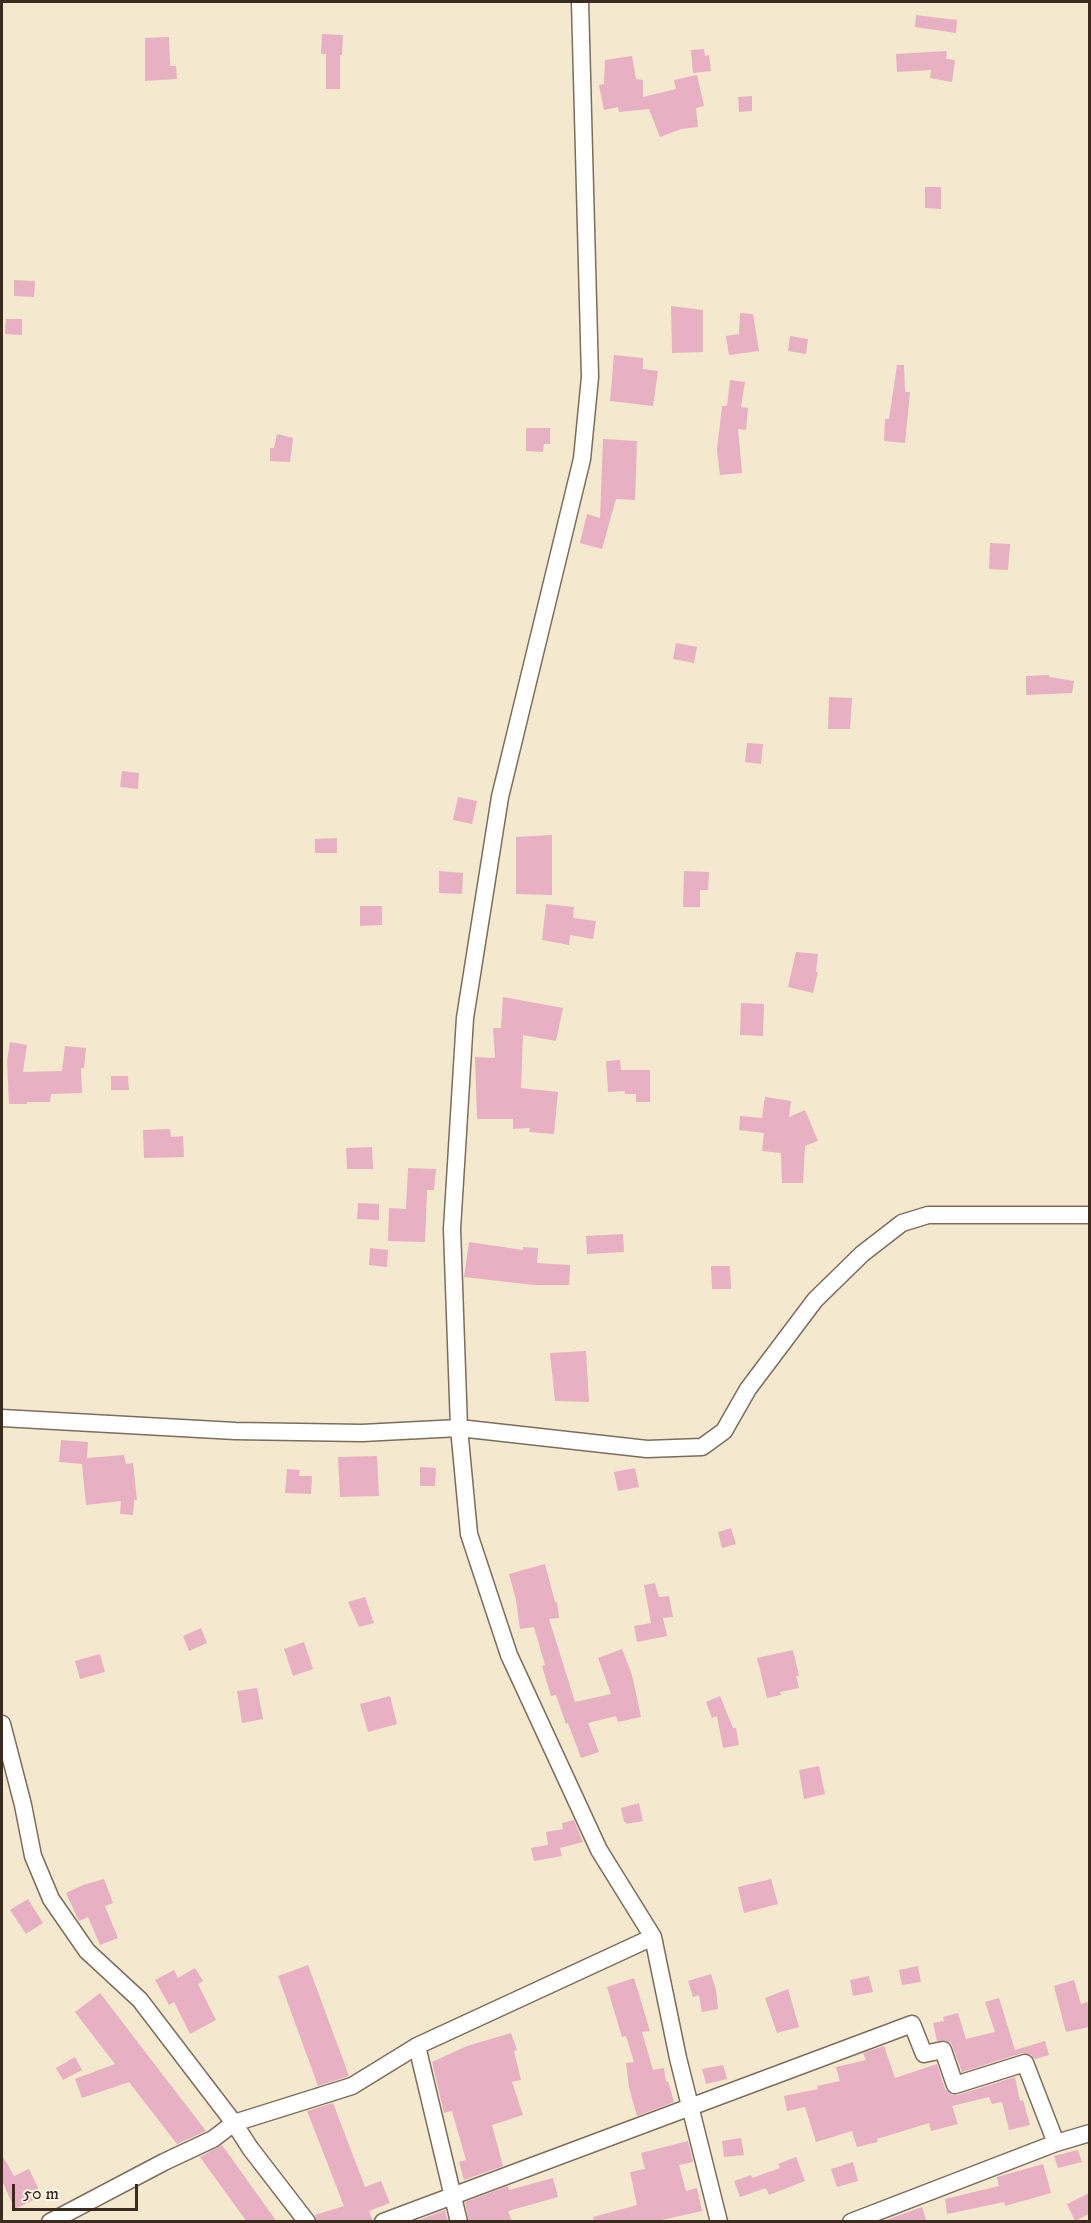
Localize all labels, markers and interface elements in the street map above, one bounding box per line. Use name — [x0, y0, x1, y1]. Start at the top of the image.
scale bar — [15, 2172, 141, 2210]
text: 50 m — [23, 2183, 59, 2205]

